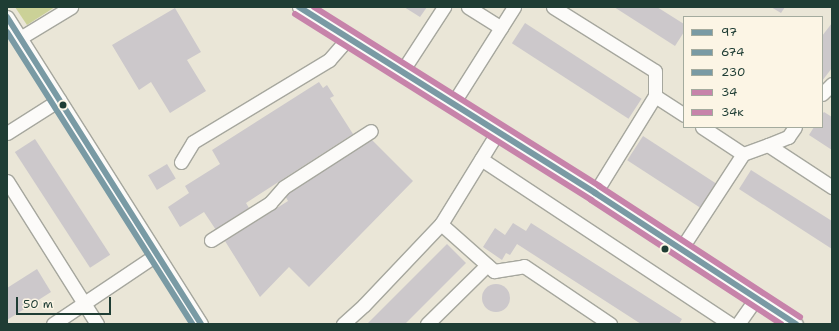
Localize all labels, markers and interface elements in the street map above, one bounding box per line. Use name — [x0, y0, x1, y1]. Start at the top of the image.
legend — [683, 16, 823, 128]
text: 97 — [721, 24, 737, 40]
text: 674 — [721, 44, 744, 60]
text: 230 — [721, 64, 745, 80]
text: 34 — [721, 84, 737, 100]
unlabelled marker — [58, 100, 68, 110]
text: 34к — [721, 104, 744, 120]
unlabelled marker — [660, 244, 670, 254]
scale bar — [18, 289, 113, 315]
text: 50 m — [23, 296, 53, 312]

